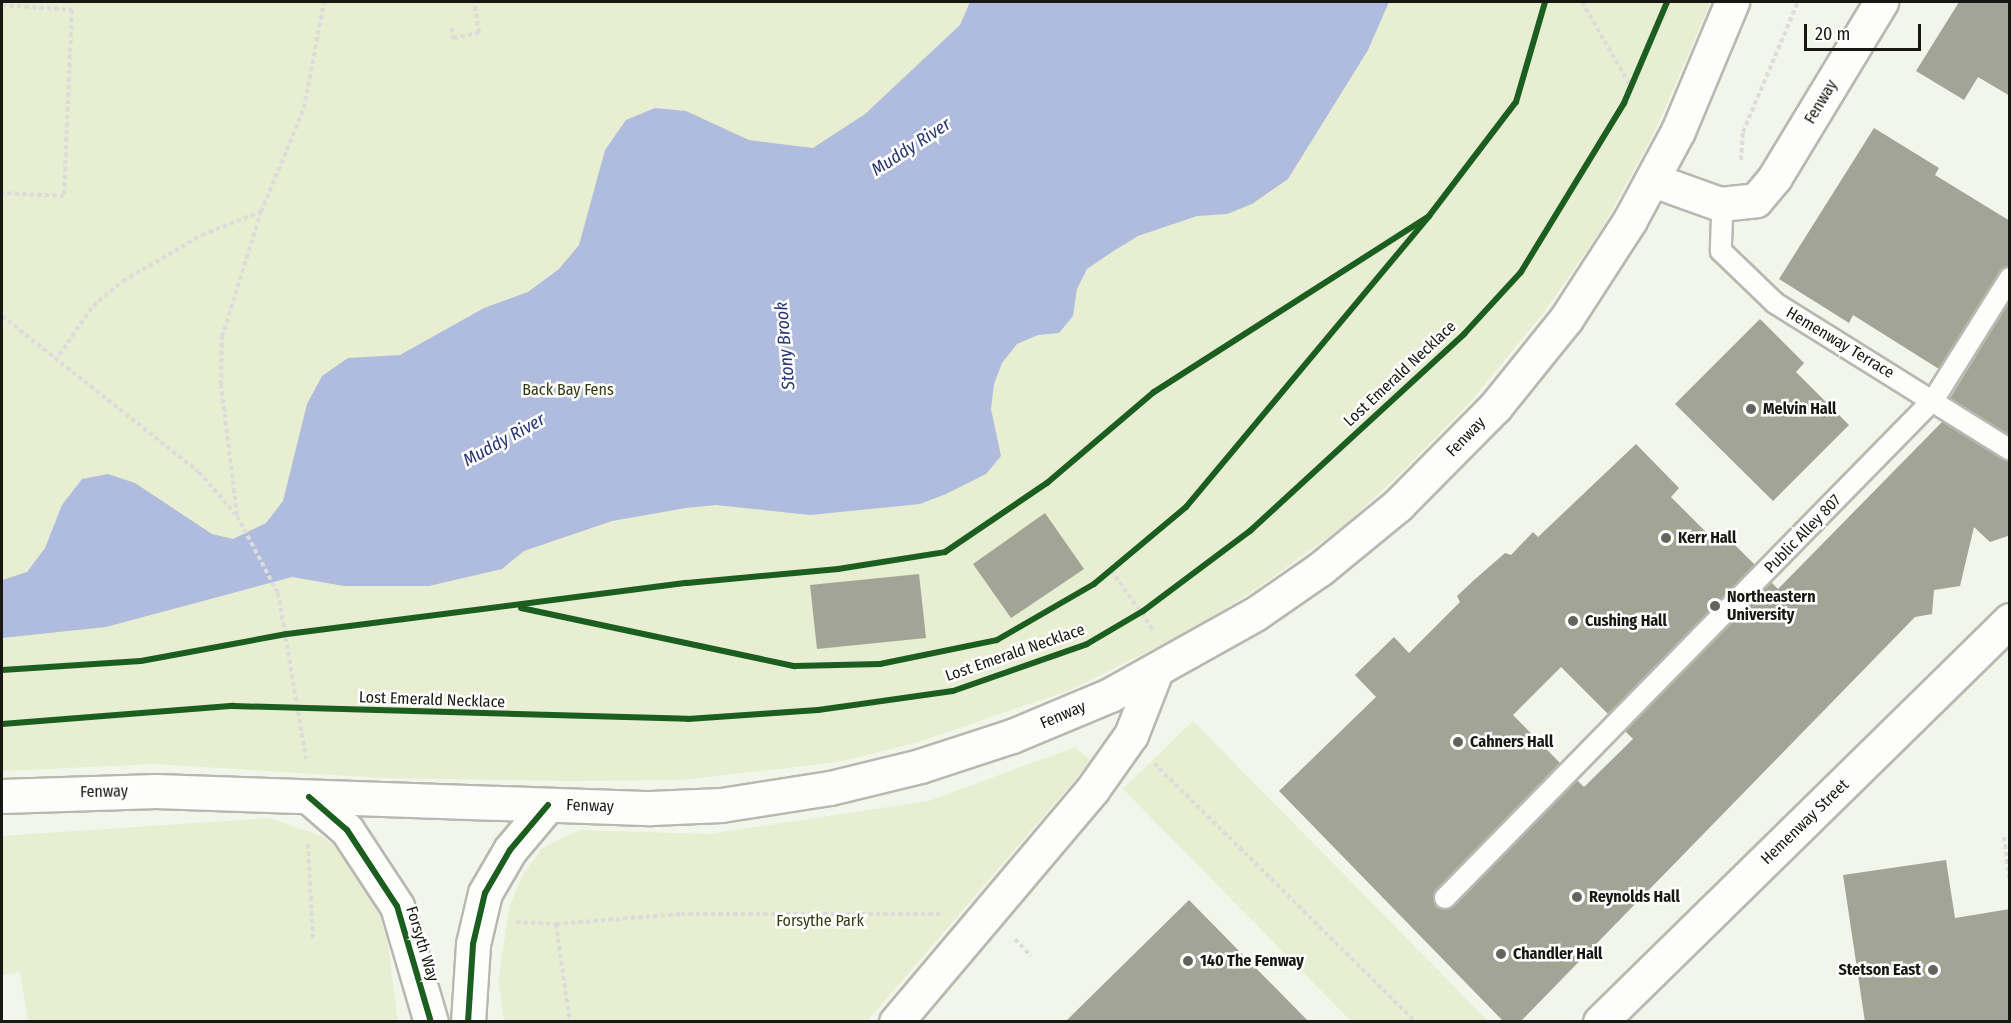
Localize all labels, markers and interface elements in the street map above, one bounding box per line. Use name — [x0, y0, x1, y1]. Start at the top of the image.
scale bar — [1807, 12, 1924, 50]
text: 20 m — [1815, 23, 1850, 45]
street label: Fenway — [1800, 77, 1842, 127]
water label: Muddy River — [867, 113, 955, 181]
water label: Stony Brook — [770, 301, 800, 391]
street label: Hemenway Terrace — [1783, 303, 1897, 383]
street label: Lost Emerald Necklace — [1340, 317, 1460, 431]
park label: Back Bay Fens — [522, 380, 614, 400]
place label: Melvin Hall — [1763, 399, 1836, 419]
marker: Melvin Hall — [1744, 402, 1758, 416]
water label: Muddy River — [459, 409, 549, 471]
street label: Fenway — [1442, 413, 1490, 461]
street label: Public Alley 807 — [1761, 491, 1845, 577]
place label: Kerr Hall — [1678, 528, 1736, 548]
marker: Kerr Hall — [1659, 531, 1673, 545]
place label: Northeastern University — [1727, 587, 1816, 625]
marker: Northeastern University — [1708, 599, 1722, 613]
place label: Cushing Hall — [1585, 611, 1667, 631]
marker: Cushing Hall — [1566, 614, 1580, 628]
street label: Lost Emerald Necklace — [943, 620, 1087, 686]
street label: Lost Emerald Necklace — [359, 688, 505, 712]
street label: Fenway — [1037, 697, 1089, 733]
place label: Cahners Hall — [1470, 732, 1553, 752]
marker: Cahners Hall — [1451, 735, 1465, 749]
street label: Hemenway Street — [1757, 775, 1853, 869]
street label: Fenway — [80, 782, 128, 802]
street label: Fenway — [566, 796, 614, 816]
place label: Reynolds Hall — [1589, 887, 1680, 907]
marker: Reynolds Hall — [1570, 890, 1584, 904]
street label: Forsyth Way — [401, 904, 443, 984]
park label: Forsythe Park — [776, 911, 864, 931]
place label: Chandler Hall — [1513, 944, 1602, 964]
marker: Chandler Hall — [1494, 947, 1508, 961]
place label: 140 The Fenway — [1200, 951, 1304, 971]
marker: 140 The Fenway — [1181, 954, 1195, 968]
place label: Stetson East — [1838, 960, 1921, 980]
marker: Stetson East — [1926, 963, 1940, 977]

